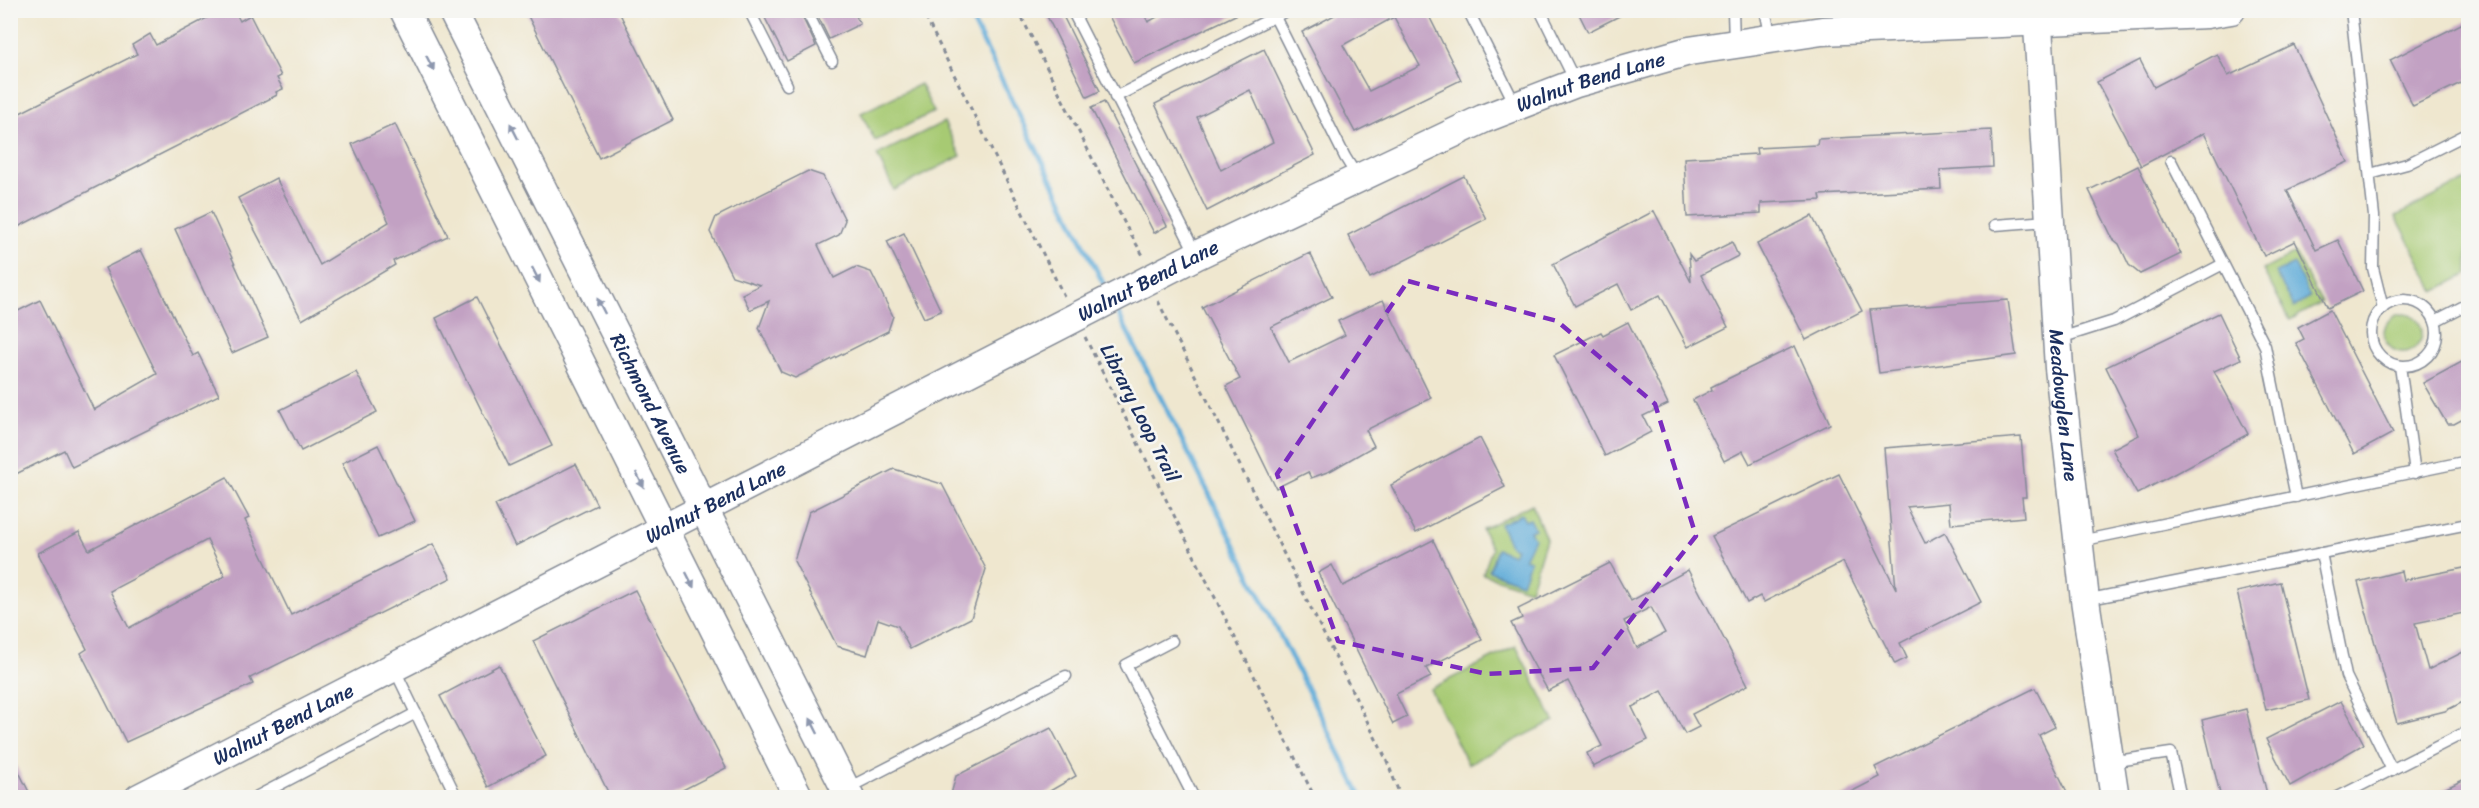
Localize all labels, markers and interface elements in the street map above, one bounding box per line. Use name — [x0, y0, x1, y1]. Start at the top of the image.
street label: Walnut Bend Lane — [1511, 41, 1669, 122]
one-way arrow — [425, 54, 435, 71]
one-way arrow — [509, 123, 518, 140]
street label: Walnut Bend Lane — [1071, 230, 1225, 331]
one-way arrow — [532, 266, 541, 283]
one-way arrow — [596, 297, 606, 314]
street label: Richmond Avenue — [600, 327, 701, 480]
street label: Meadowglen Lane — [2039, 328, 2089, 483]
street label: Library Loop Trail — [1090, 337, 1191, 490]
street label: Walnut Bend Lane — [638, 451, 793, 553]
one-way arrow — [635, 471, 645, 488]
one-way arrow — [685, 572, 695, 589]
street label: Walnut Bend Lane — [206, 673, 360, 775]
one-way arrow — [810, 718, 819, 735]

